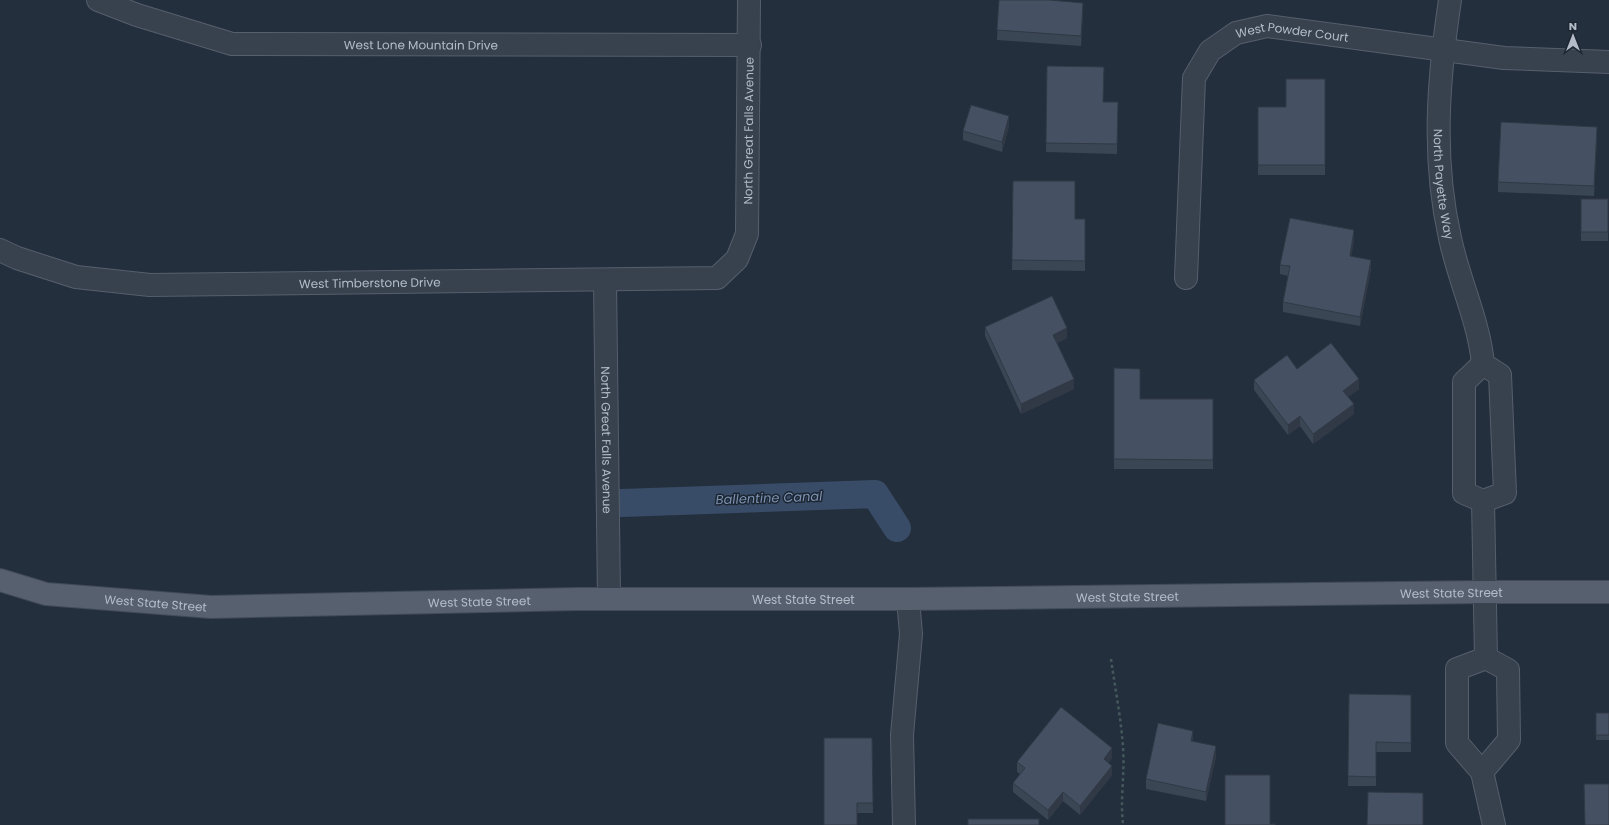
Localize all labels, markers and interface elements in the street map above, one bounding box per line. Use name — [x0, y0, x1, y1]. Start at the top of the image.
north arrow — [1553, 16, 1593, 56]
street label: West Powder Court — [1234, 18, 1350, 45]
text: N — [1569, 18, 1577, 34]
street label: West Lone Mountain Drive — [344, 36, 498, 53]
street label: North Great Falls Avenue — [739, 57, 757, 205]
street label: North Payette Way — [1430, 129, 1459, 241]
street label: West Timberstone Drive — [299, 273, 441, 292]
street label: North Great Falls Avenue — [598, 366, 616, 514]
water label: Ballentine Canal — [715, 487, 824, 509]
street label: West State Street — [1400, 584, 1503, 602]
street label: West State Street — [1076, 587, 1179, 605]
street label: West State Street — [104, 590, 207, 615]
street label: West State Street — [752, 591, 855, 608]
street label: West State Street — [428, 592, 531, 611]

